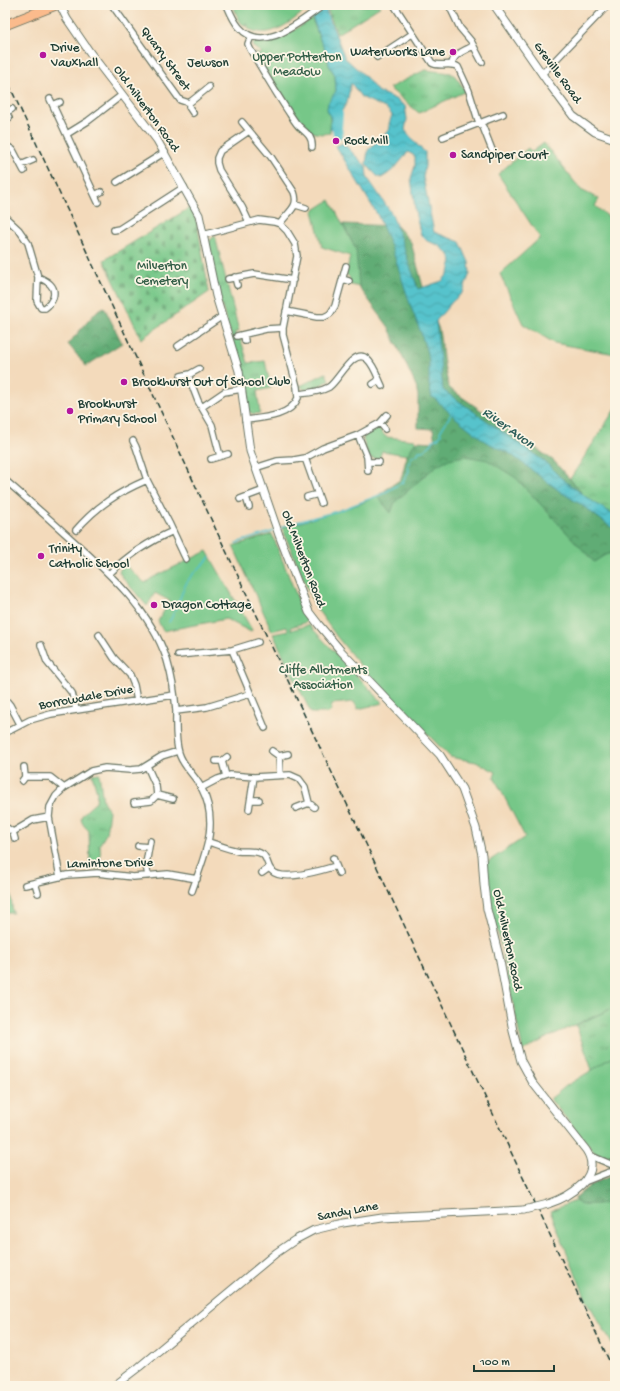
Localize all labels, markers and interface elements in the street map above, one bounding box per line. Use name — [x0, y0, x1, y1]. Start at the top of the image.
street label: Quarry Street — [137, 24, 194, 95]
street label: Greville Road — [530, 39, 585, 108]
place label: Drive Vauxhall — [50, 41, 98, 71]
marker: Jewson — [203, 44, 213, 54]
place label: Waterworks Lane — [350, 45, 445, 60]
marker: Waterworks Lane — [448, 47, 458, 57]
marker: Drive Vauxhall — [38, 50, 48, 60]
park label: Upper Potterton Meadow — [253, 50, 342, 80]
place label: Jewson — [187, 56, 230, 71]
street label: Old Milverton Road — [110, 63, 183, 156]
place label: Rock Mill — [344, 134, 389, 149]
marker: Rock Mill — [331, 136, 341, 146]
place label: Sandpiper Court — [461, 148, 550, 163]
marker: Sandpiper Court — [448, 150, 458, 160]
park label: Milverton Cemetery — [136, 259, 189, 289]
place label: Brookhurst Out Of School Club — [131, 375, 290, 390]
marker: Brookhurst Out Of School Club — [119, 377, 129, 387]
place label: Brookhurst Primary School — [77, 397, 157, 427]
water label: River Avon — [479, 404, 538, 454]
marker: Brookhurst Primary School — [65, 406, 75, 416]
street label: Old Milverton Road — [278, 508, 329, 611]
place label: Trinity Catholic School — [48, 542, 129, 572]
marker: Trinity Catholic School — [36, 551, 46, 561]
place label: Dragon Cottage — [161, 598, 252, 613]
marker: Dragon Cottage — [149, 600, 159, 610]
park label: Cliffe Allotments Association — [279, 663, 368, 693]
street label: Borrowdale Drive — [37, 682, 134, 714]
street label: Lamintone Drive — [67, 856, 154, 872]
street label: Old Milverton Road — [489, 888, 525, 993]
street label: Sandy Lane — [316, 1199, 380, 1225]
scale bar — [474, 1347, 554, 1373]
text: 100 m — [479, 1356, 510, 1370]

